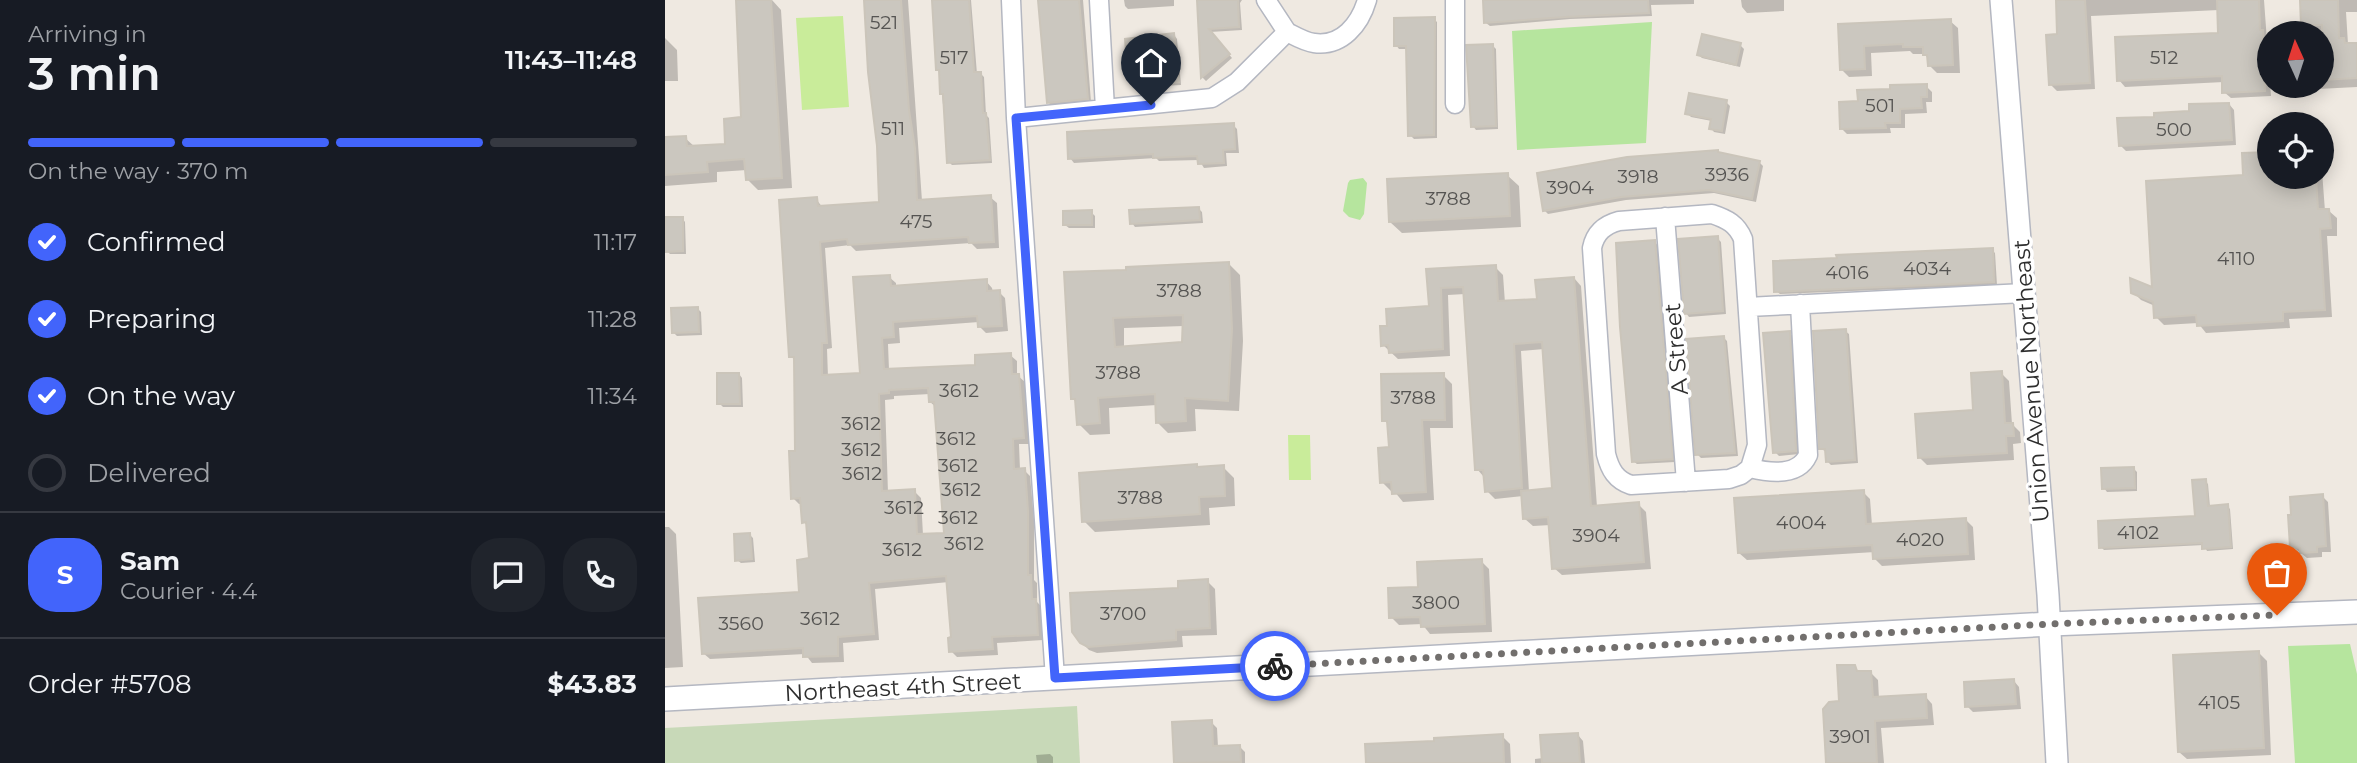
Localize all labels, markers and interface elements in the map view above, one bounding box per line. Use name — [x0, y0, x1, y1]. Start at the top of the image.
house number: 521 — [870, 11, 898, 34]
text: Arriving in — [28, 20, 147, 48]
north arrow — [2257, 21, 2335, 98]
map controls — [2257, 21, 2334, 189]
pin — [1121, 33, 1181, 105]
text: 11:43–11:48 — [505, 44, 637, 76]
icon: home — [1132, 44, 1170, 82]
text: 3 min — [28, 45, 161, 102]
house number: 517 — [940, 46, 968, 69]
house number: 512 — [2150, 46, 2178, 69]
house number: 501 — [1865, 94, 1895, 117]
button: locate — [2257, 112, 2334, 189]
house number: 511 — [881, 117, 905, 140]
house number: 500 — [2156, 118, 2192, 141]
text: On the way · 370 m — [28, 157, 248, 185]
house number: 3936 — [1705, 163, 1749, 186]
house number: 3918 — [1617, 165, 1659, 188]
house number: 3904 — [1546, 176, 1594, 199]
house number: 3788 — [1425, 187, 1471, 210]
house number: 475 — [899, 210, 933, 233]
icon: check — [28, 223, 66, 261]
text: Confirmed — [87, 226, 226, 258]
text: 11:17 — [594, 228, 637, 256]
street label: Union Avenue Northeast — [2007, 238, 2055, 524]
house number: 4110 — [2217, 247, 2255, 270]
house number: 4034 — [1903, 257, 1952, 280]
house number: 4016 — [1825, 261, 1869, 284]
house number: 3788 — [1156, 279, 1202, 302]
icon: check — [28, 300, 66, 338]
street label: A Street — [1658, 302, 1694, 396]
text: Preparing — [87, 303, 216, 335]
text: 11:28 — [588, 305, 637, 333]
house number: 3788 — [1095, 361, 1141, 384]
icon: check — [28, 377, 66, 415]
house number: 3612 — [939, 379, 979, 402]
text: On the way — [87, 380, 235, 412]
text: 11:34 — [587, 382, 637, 410]
house number: 3788 — [1390, 386, 1436, 409]
house number: 3612 — [841, 412, 881, 435]
house number: 3612 — [936, 427, 976, 450]
house number: 3612 — [841, 438, 881, 461]
house number: 3612 — [938, 454, 978, 477]
text: Delivered — [87, 457, 211, 489]
house number: 3612 — [842, 462, 882, 485]
house number: 3612 — [941, 478, 981, 501]
house number: 3788 — [1117, 486, 1163, 509]
house number: 3612 — [884, 496, 924, 519]
house number: 3612 — [938, 506, 978, 529]
house number: 4004 — [1776, 511, 1827, 534]
house number: 4102 — [2117, 521, 2159, 544]
house number: 3904 — [1572, 524, 1620, 547]
house number: 4020 — [1896, 528, 1944, 551]
house number: 3612 — [944, 532, 984, 555]
button: chat — [471, 538, 545, 612]
button: phone — [563, 538, 637, 612]
house number: 3612 — [882, 538, 922, 561]
pin — [2247, 543, 2307, 615]
text: Sam — [120, 545, 180, 577]
icon: bag — [2258, 554, 2296, 592]
text: S — [57, 559, 73, 591]
text: Courier · 4.4 — [120, 577, 257, 605]
house number: 3800 — [1412, 591, 1460, 614]
house number: 3700 — [1100, 602, 1146, 625]
house number: 3612 — [800, 607, 840, 630]
house number: 3560 — [718, 612, 764, 635]
courier — [1240, 631, 1310, 701]
icon: bike — [1256, 647, 1294, 685]
street label: Northeast 4th Street — [784, 667, 1022, 707]
text: Order #5708 — [28, 668, 192, 700]
text: $43.83 — [547, 668, 637, 700]
house number: 4105 — [2198, 691, 2240, 714]
house number: 3901 — [1829, 725, 1871, 748]

